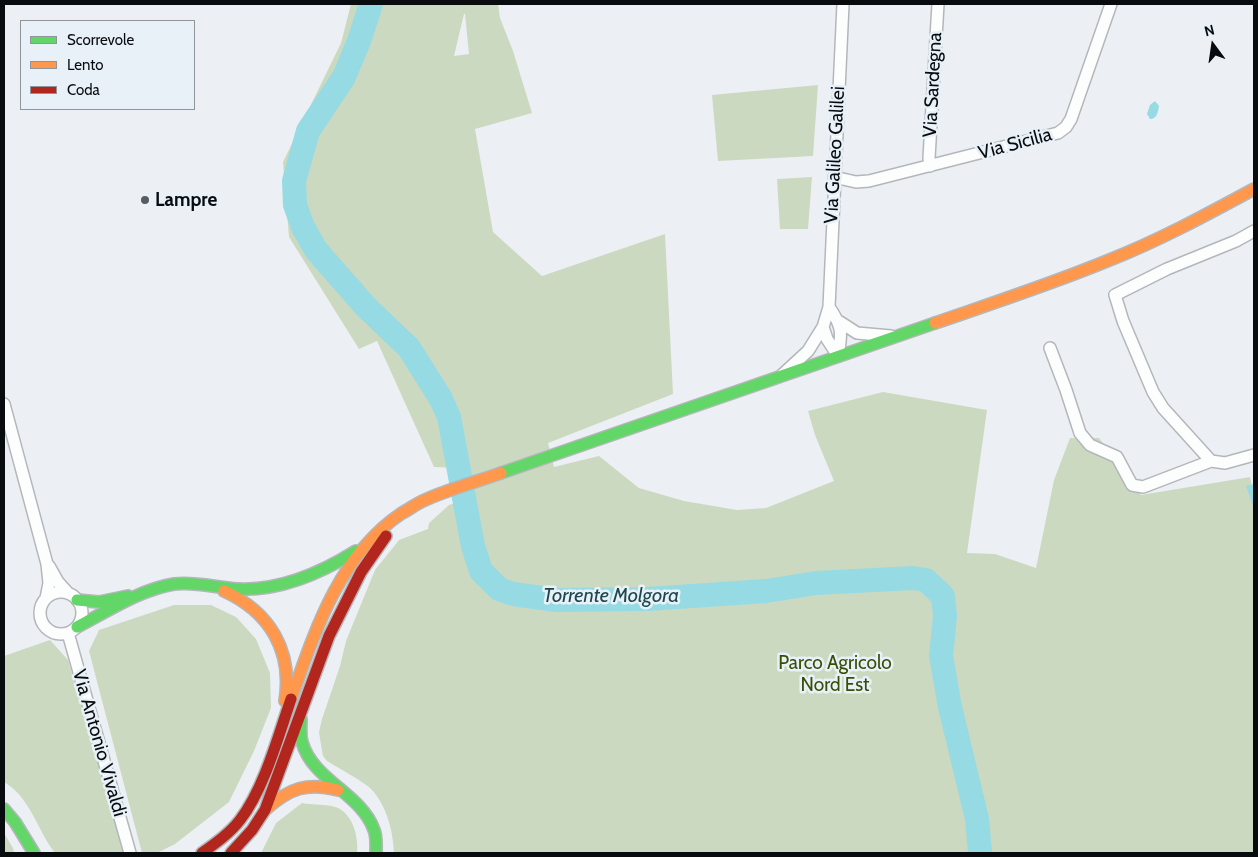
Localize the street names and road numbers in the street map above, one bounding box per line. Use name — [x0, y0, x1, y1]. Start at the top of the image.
street label: Via Sardegna — [919, 32, 947, 138]
street label: Via Galileo Galilei — [820, 86, 850, 224]
street label: Via Sicilia — [976, 123, 1054, 165]
street label: Via Antonio Vivaldi — [67, 667, 131, 819]

